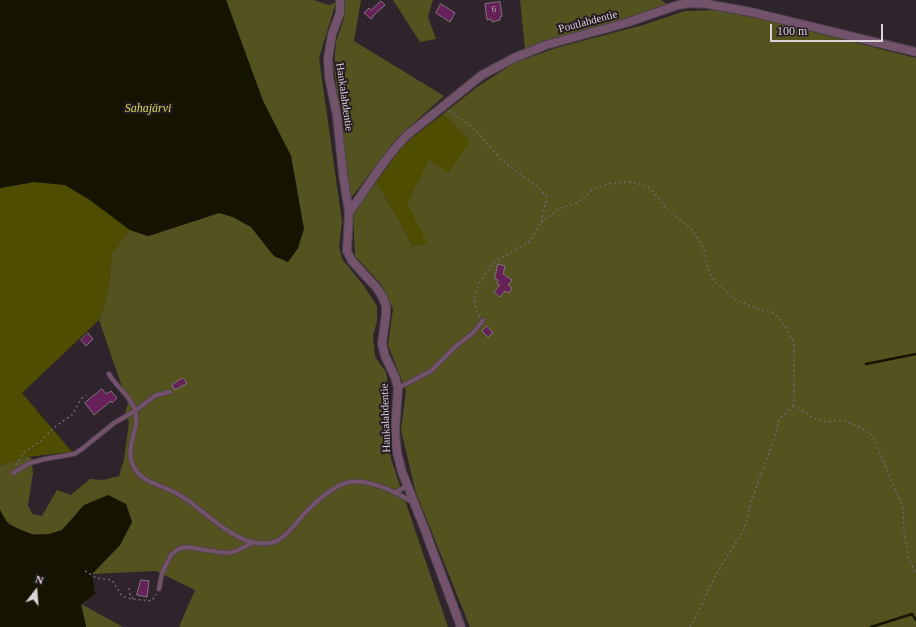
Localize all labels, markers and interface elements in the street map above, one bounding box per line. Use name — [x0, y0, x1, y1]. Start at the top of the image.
house number: 6 — [492, 5, 496, 15]
street label: Poutlahdentie — [557, 8, 619, 36]
scale bar — [772, 16, 885, 42]
text: 100 m — [777, 24, 807, 38]
street label: Hankalahdentie — [333, 62, 355, 132]
water label: Sahajärvi — [125, 102, 171, 116]
street label: Hankalahdentie — [378, 383, 394, 453]
north arrow — [16, 571, 56, 611]
text: N — [34, 573, 45, 586]

